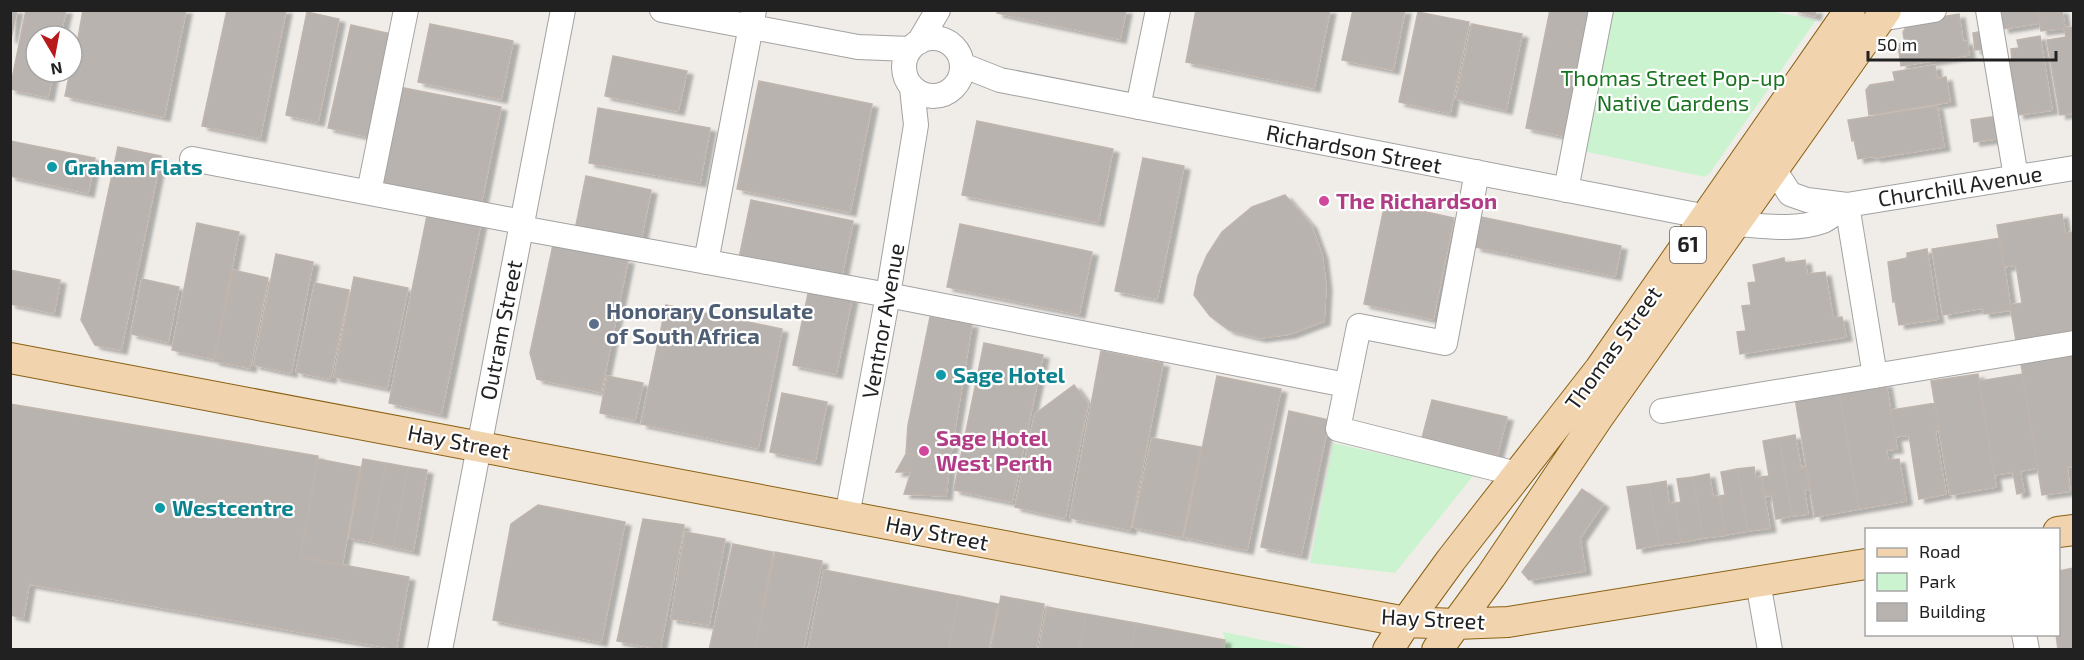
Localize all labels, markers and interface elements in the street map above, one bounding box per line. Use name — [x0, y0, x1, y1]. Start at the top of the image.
north arrow — [24, 24, 84, 84]
scale bar — [1868, 24, 2056, 62]
text: 50 m — [1877, 33, 1917, 55]
text: N — [49, 59, 64, 80]
park label: Thomas Street Pop-up Native Gardens — [1561, 64, 1785, 115]
street label: Richardson Street — [1264, 118, 1444, 178]
place label: Graham Flats — [64, 153, 203, 179]
street label: Churchill Avenue — [1876, 159, 2044, 211]
marker: Graham Flats — [45, 160, 59, 174]
place label: The Richardson — [1336, 187, 1497, 213]
marker: The Richardson — [1317, 194, 1331, 208]
road number: 61 — [1670, 227, 1706, 263]
street label: Ventnor Avenue — [856, 241, 908, 401]
street label: Outram Street — [474, 258, 526, 402]
street label: Thomas Street — [1559, 280, 1666, 414]
place label: Honorary Consulate of South Africa — [606, 297, 813, 348]
marker: Honorary Consulate of South Africa — [587, 317, 601, 331]
place label: Sage Hotel — [953, 361, 1066, 387]
marker: Sage Hotel — [934, 368, 948, 382]
street label: Hay Street — [406, 418, 513, 464]
place label: Sage Hotel West Perth — [936, 424, 1053, 475]
marker: Sage Hotel West Perth — [917, 444, 931, 458]
place label: Westcentre — [172, 494, 294, 520]
marker: Westcentre — [153, 501, 167, 515]
street label: Hay Street — [884, 509, 991, 555]
legend — [1865, 528, 2060, 636]
text: Road — [1919, 540, 1960, 562]
text: Park — [1919, 570, 1956, 592]
text: Building — [1919, 600, 1986, 622]
street label: Hay Street — [1380, 602, 1486, 634]

